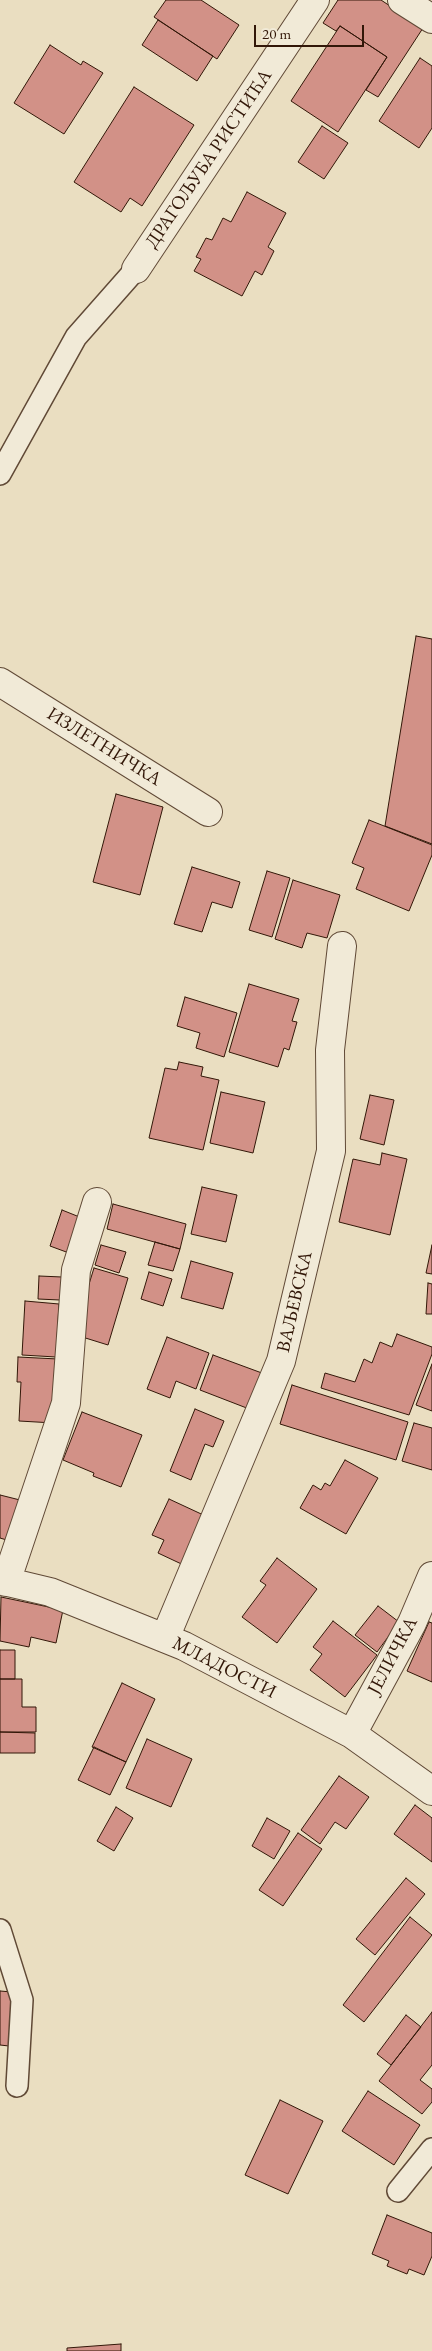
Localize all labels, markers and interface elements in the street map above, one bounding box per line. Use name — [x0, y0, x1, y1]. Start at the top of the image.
scale bar — [257, 15, 367, 47]
text: 20 m — [262, 24, 291, 43]
street label: ДРАГОЉУБА РИСТИЋА — [141, 65, 277, 253]
street label: ИЗЛЕТНИЧКА — [42, 703, 166, 791]
street label: ВАЉЕВСКА — [272, 1249, 318, 1355]
street label: ЈЕЛИЧКА — [363, 1613, 423, 1699]
street label: МЛАДОСТИ — [168, 1632, 280, 1704]

